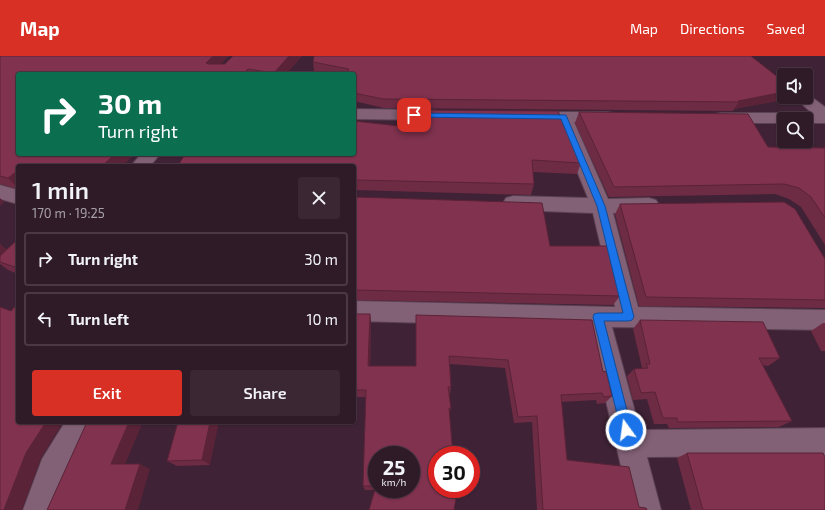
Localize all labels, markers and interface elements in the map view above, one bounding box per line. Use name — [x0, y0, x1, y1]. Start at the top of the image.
text: Map — [20, 17, 60, 40]
text: Map — [630, 20, 658, 37]
text: Directions — [680, 20, 745, 37]
text: Saved — [767, 20, 805, 37]
map controls — [777, 68, 813, 148]
button: sound — [777, 68, 813, 104]
text: 30 m — [98, 86, 162, 120]
icon: right — [32, 88, 84, 140]
pin — [397, 98, 431, 132]
icon: arrive — [403, 104, 425, 126]
button: search — [777, 112, 813, 148]
text: Turn right — [98, 120, 178, 142]
text: 1 min — [32, 175, 89, 204]
button: close — [298, 177, 340, 219]
text: 170 m · 19:25 — [32, 205, 105, 221]
icon: right — [34, 248, 56, 270]
text: Turn right — [68, 250, 138, 268]
text: 30 m — [304, 250, 338, 268]
icon: left — [34, 308, 56, 330]
text: Turn left — [68, 310, 129, 328]
text: 10 m — [306, 310, 338, 328]
button: Exit — [32, 370, 182, 416]
button: Share — [190, 370, 340, 416]
position arrow — [605, 409, 647, 451]
speed limit sign: 30 — [428, 446, 480, 498]
text: 25 — [383, 455, 405, 479]
text: km/h — [382, 476, 406, 488]

